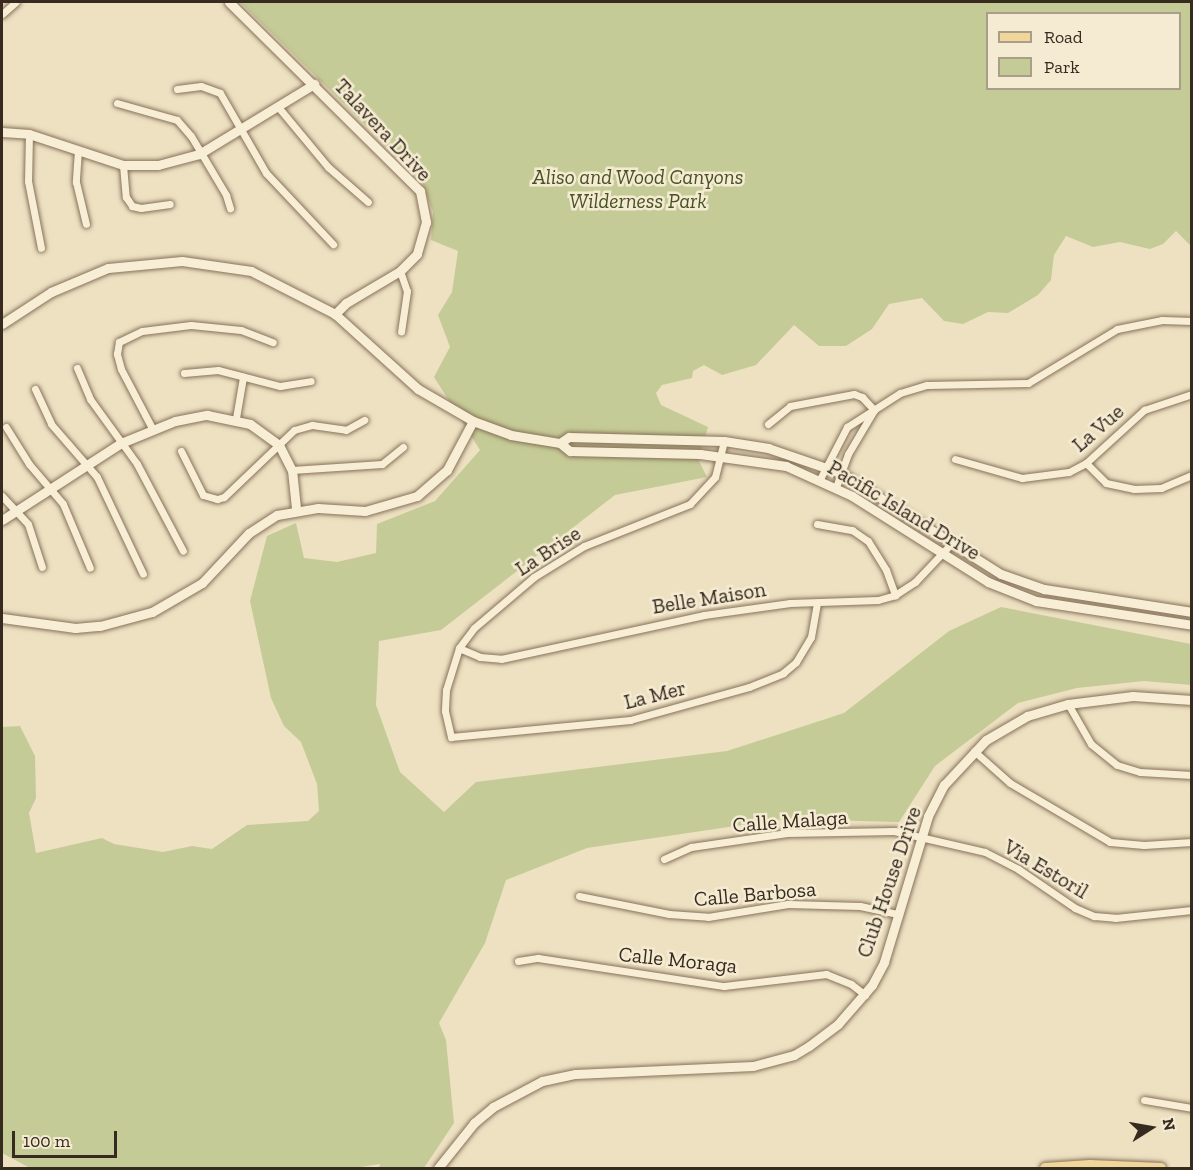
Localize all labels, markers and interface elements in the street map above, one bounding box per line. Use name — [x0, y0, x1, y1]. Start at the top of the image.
legend — [986, 12, 1181, 90]
text: Road — [1044, 26, 1083, 48]
text: Park — [1044, 56, 1080, 78]
street label: Talavera Drive — [329, 73, 437, 187]
park label: Aliso and Wood Canyons Wilderness Park — [532, 164, 744, 214]
street label: La Vue — [1067, 399, 1129, 457]
street label: Pacific Island Drive — [823, 455, 985, 565]
street label: La Brise — [511, 521, 585, 581]
street label: Belle Maison — [650, 577, 768, 619]
street label: La Mer — [621, 675, 689, 715]
street label: Club House Drive — [851, 803, 927, 961]
street label: Calle Malaga — [732, 804, 848, 838]
street label: Via Estoril — [999, 834, 1093, 904]
street label: Calle Barbosa — [693, 876, 817, 912]
street label: Calle Moraga — [618, 941, 738, 979]
north arrow — [1121, 1098, 1181, 1158]
text: N — [1159, 1117, 1180, 1132]
scale bar — [15, 1119, 120, 1157]
text: 100 m — [23, 1130, 70, 1152]

